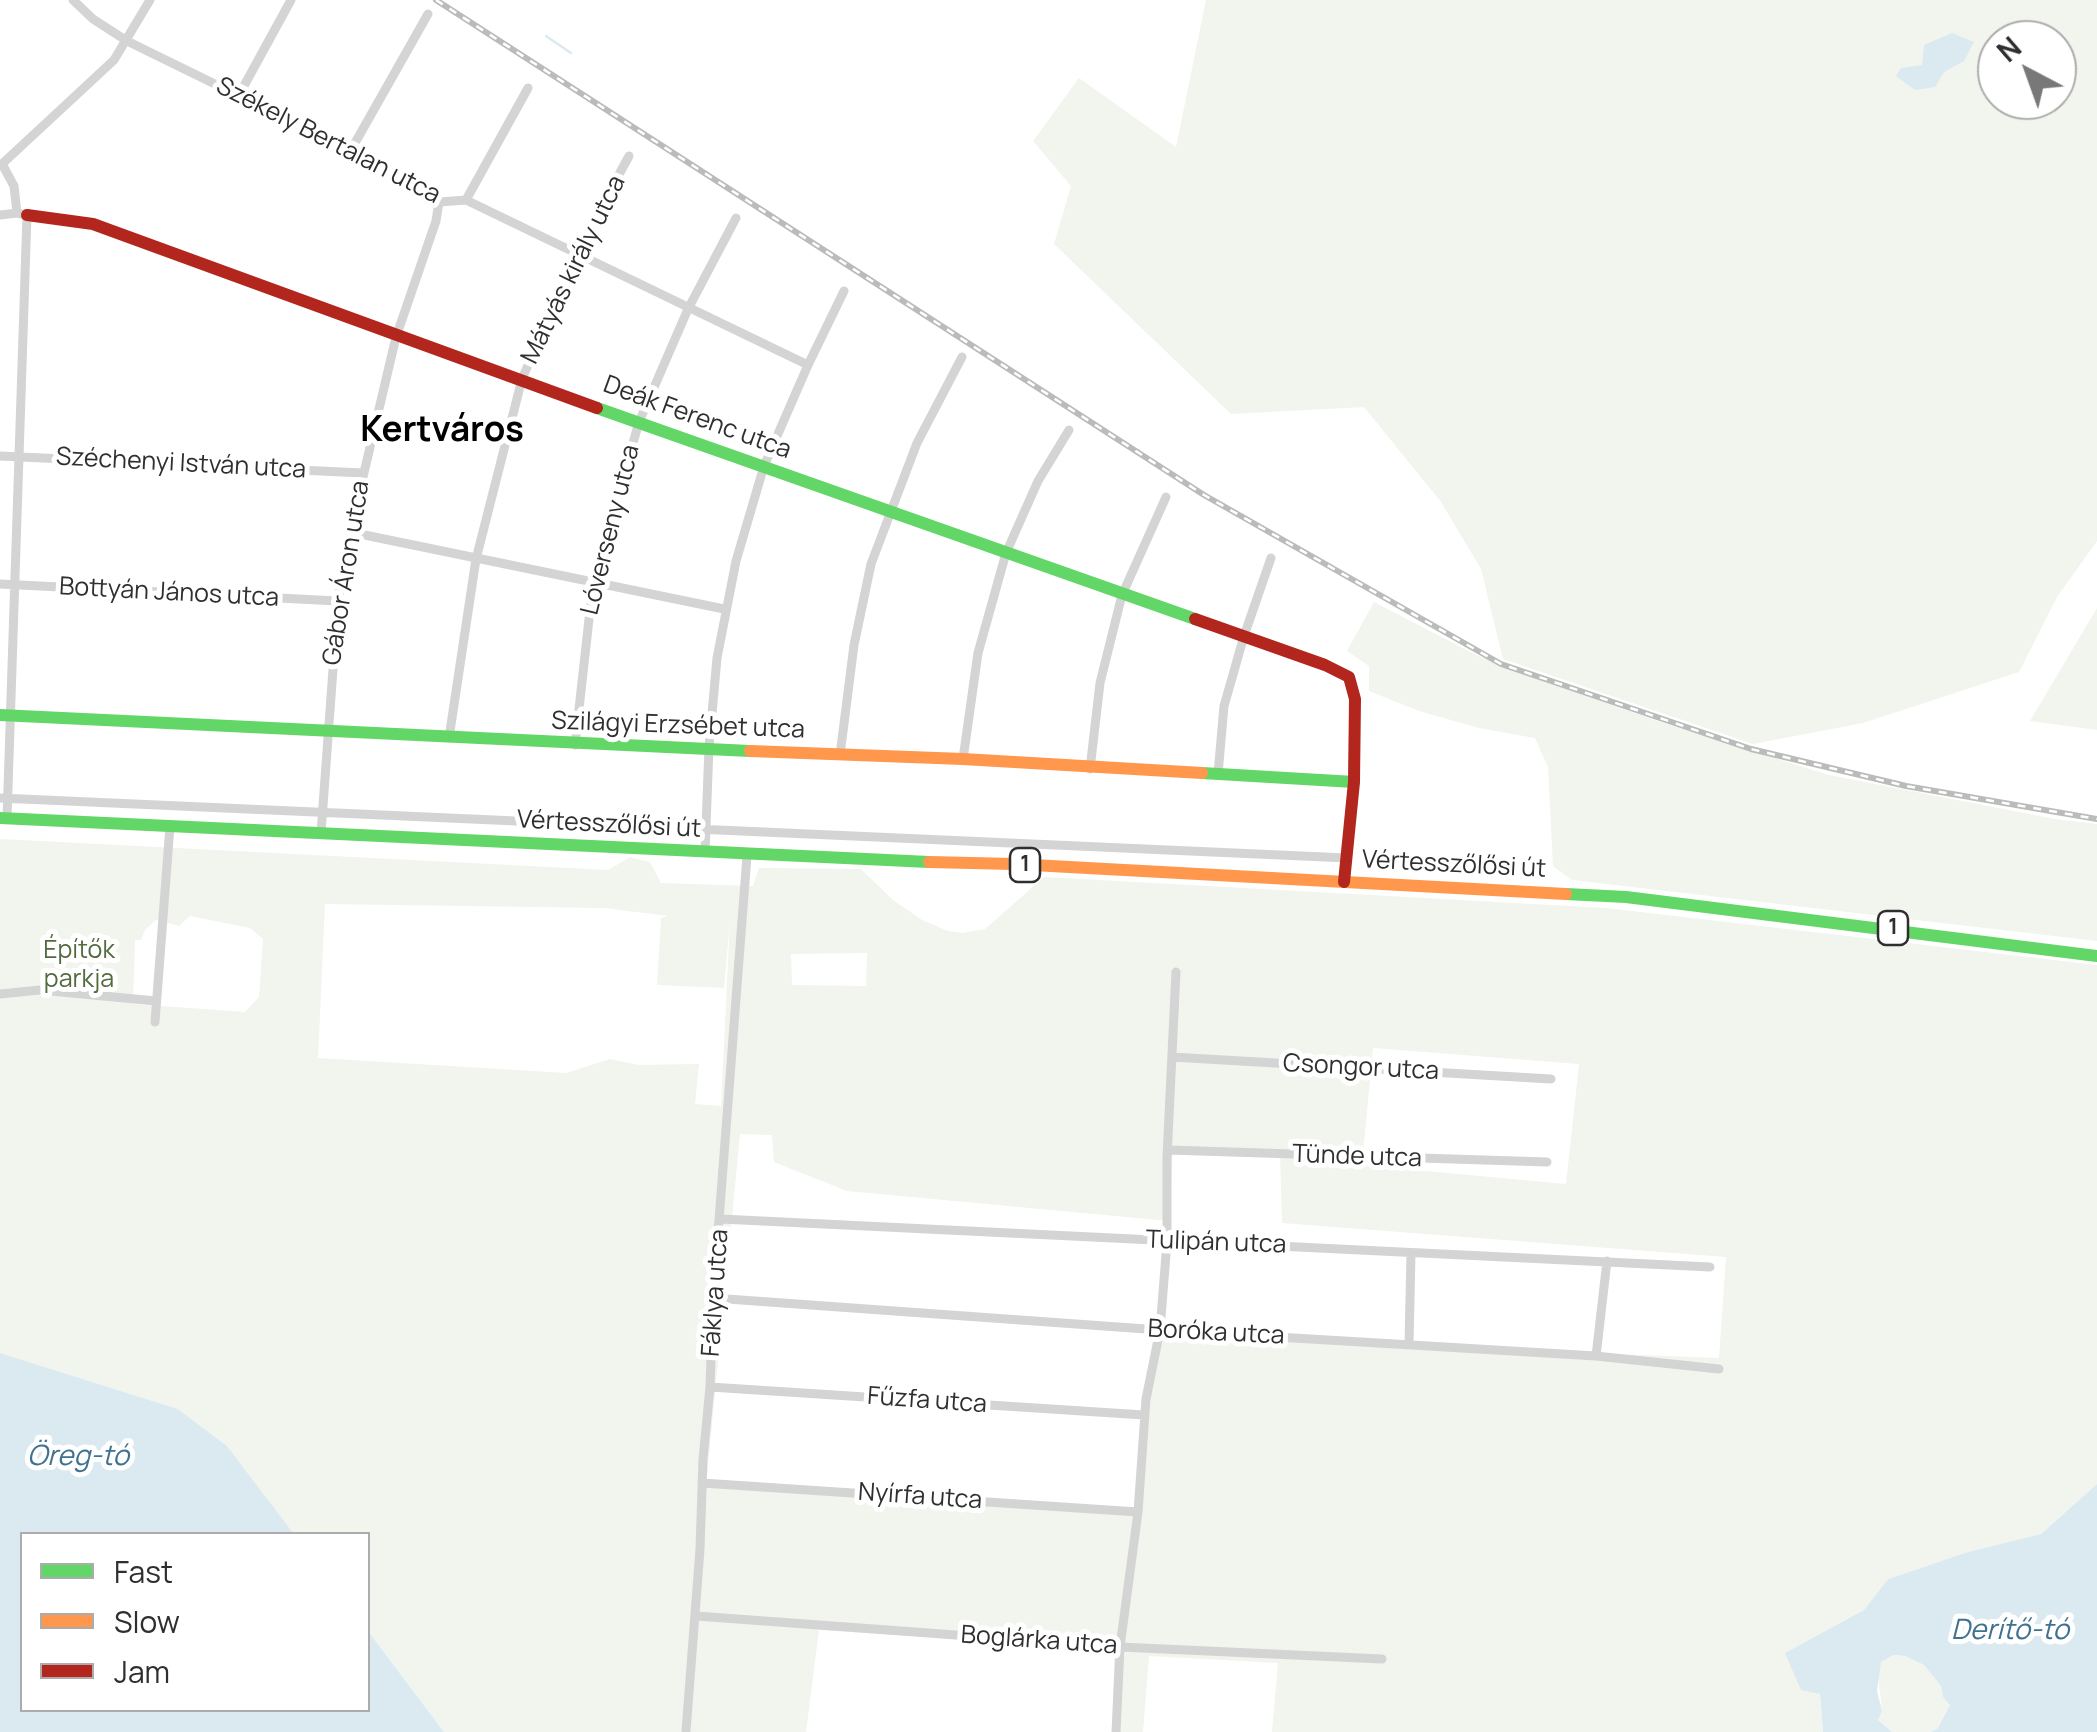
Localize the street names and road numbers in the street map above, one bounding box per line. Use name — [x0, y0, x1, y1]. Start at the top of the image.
street label: Székely Bertalan utca — [211, 71, 445, 211]
street label: Mátyás király utca — [515, 171, 633, 369]
street label: Deák Ferenc utca — [599, 370, 795, 466]
street label: Széchenyi István utca — [55, 442, 307, 486]
street label: Lóverseny utca — [575, 442, 647, 618]
street label: Gábor Áron utca — [318, 479, 376, 667]
street label: Bottyán János utca — [58, 572, 280, 614]
street label: Szilágyi Erzsébet utca — [551, 707, 805, 745]
street label: Vértesszőlősi út — [516, 805, 702, 845]
street label: Vértesszőlősi út — [1361, 845, 1547, 885]
road number: 1 — [1010, 848, 1040, 882]
road number: 1 — [1878, 911, 1908, 945]
street label: Csongor utca — [1282, 1049, 1440, 1087]
street label: Tünde utca — [1292, 1140, 1422, 1174]
street label: Tulipán utca — [1145, 1226, 1287, 1260]
street label: Fáklya utca — [697, 1228, 735, 1358]
street label: Boróka utca — [1147, 1314, 1285, 1352]
street label: Fűzfa utca — [866, 1382, 988, 1420]
street label: Nyírfa utca — [857, 1478, 983, 1516]
street label: Boglárka utca — [960, 1621, 1118, 1661]

